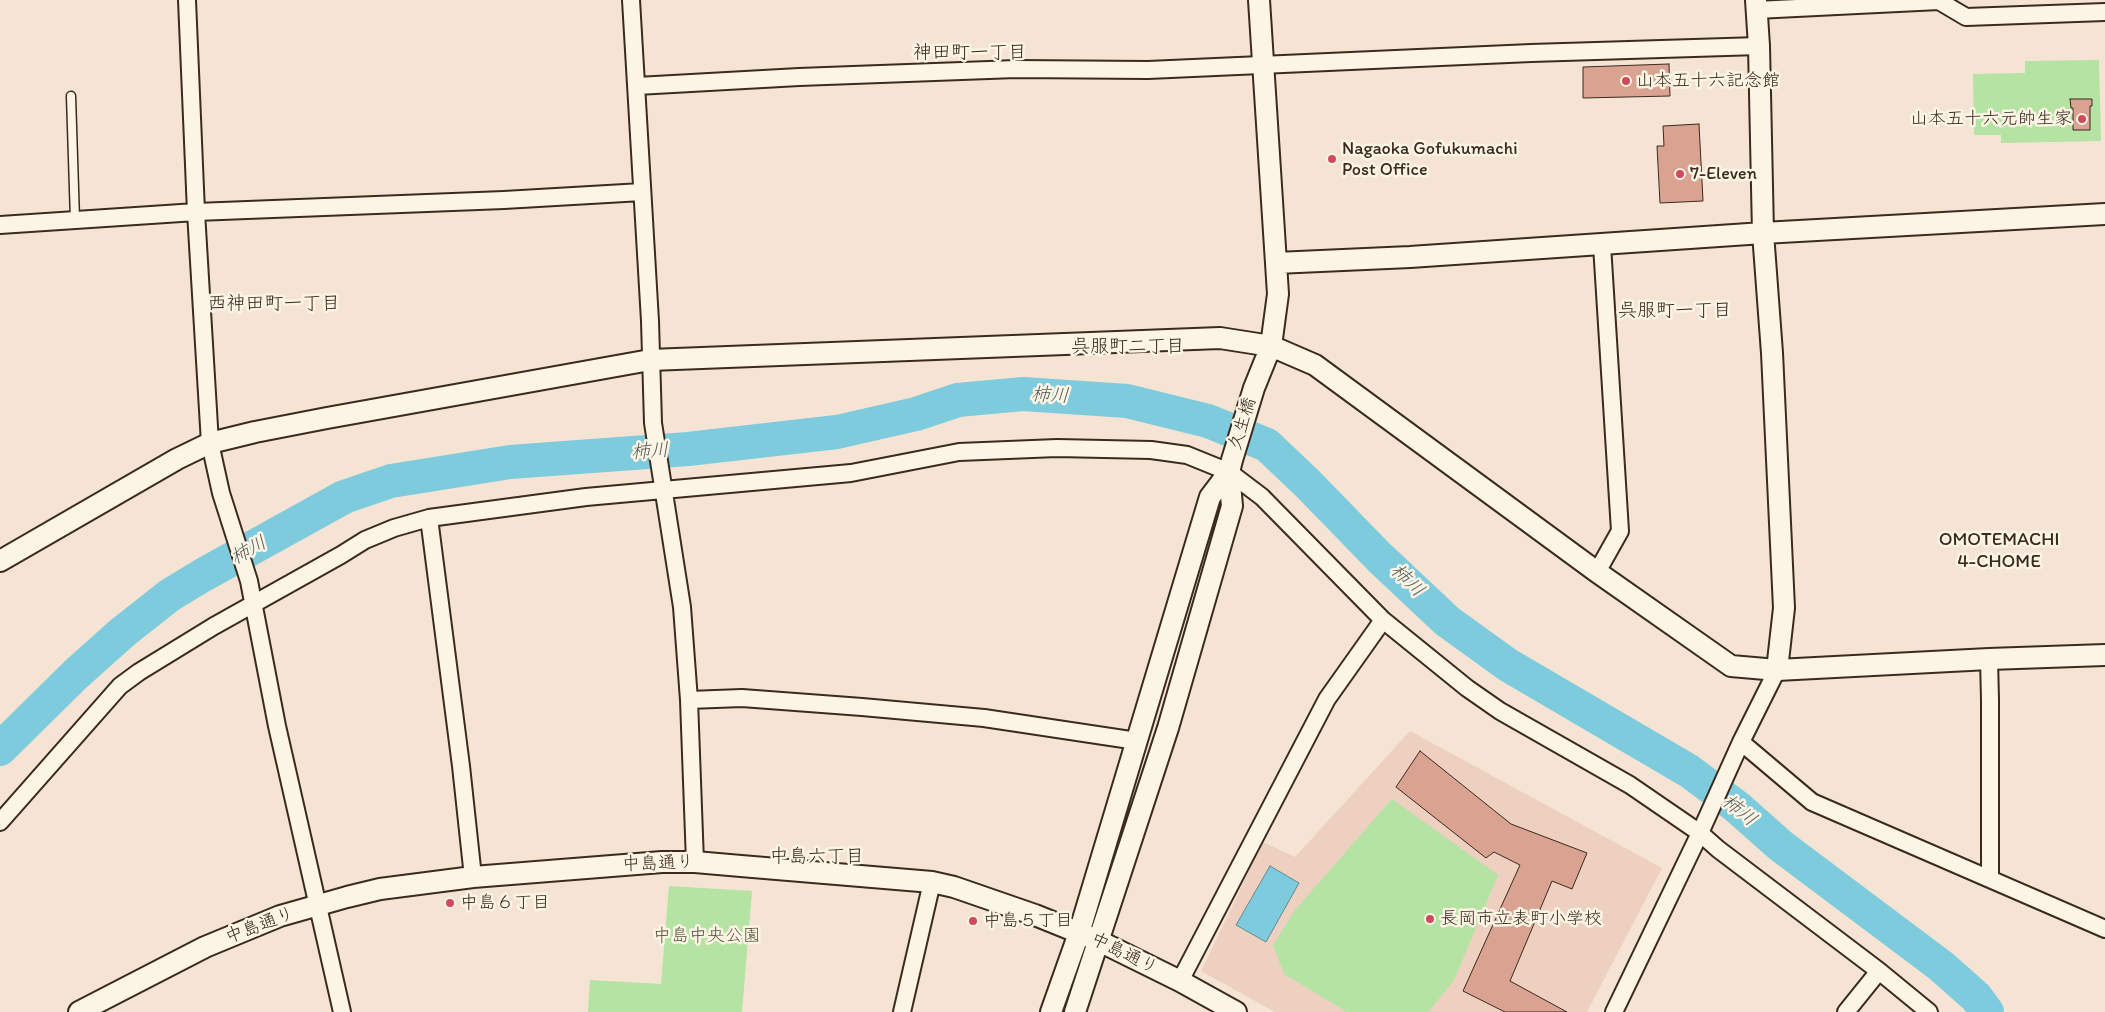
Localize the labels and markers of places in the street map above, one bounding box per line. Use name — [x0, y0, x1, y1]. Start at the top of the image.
place label: 山本五十六記念館 — [1636, 70, 1780, 92]
marker: 山本五十六記念館 — [1620, 75, 1632, 87]
place label: 山本五十六元帥生家 — [1910, 108, 2072, 130]
marker: 山本五十六元帥生家 — [2076, 113, 2088, 125]
place label: Nagaoka Gofukumachi Post Office — [1342, 138, 1518, 180]
marker: Nagaoka Gofukumachi Post Office — [1326, 153, 1338, 165]
place label: 7-Eleven — [1690, 163, 1757, 185]
marker: 7-Eleven — [1674, 168, 1686, 180]
place label: 中島６丁目 — [460, 892, 550, 914]
marker: 中島６丁目 — [444, 897, 456, 909]
place label: 長岡市立表町小学校 — [1440, 908, 1602, 930]
place label: 中島５丁目 — [983, 910, 1073, 932]
marker: 長岡市立表町小学校 — [1424, 913, 1436, 925]
marker: 中島５丁目 — [967, 915, 979, 927]

